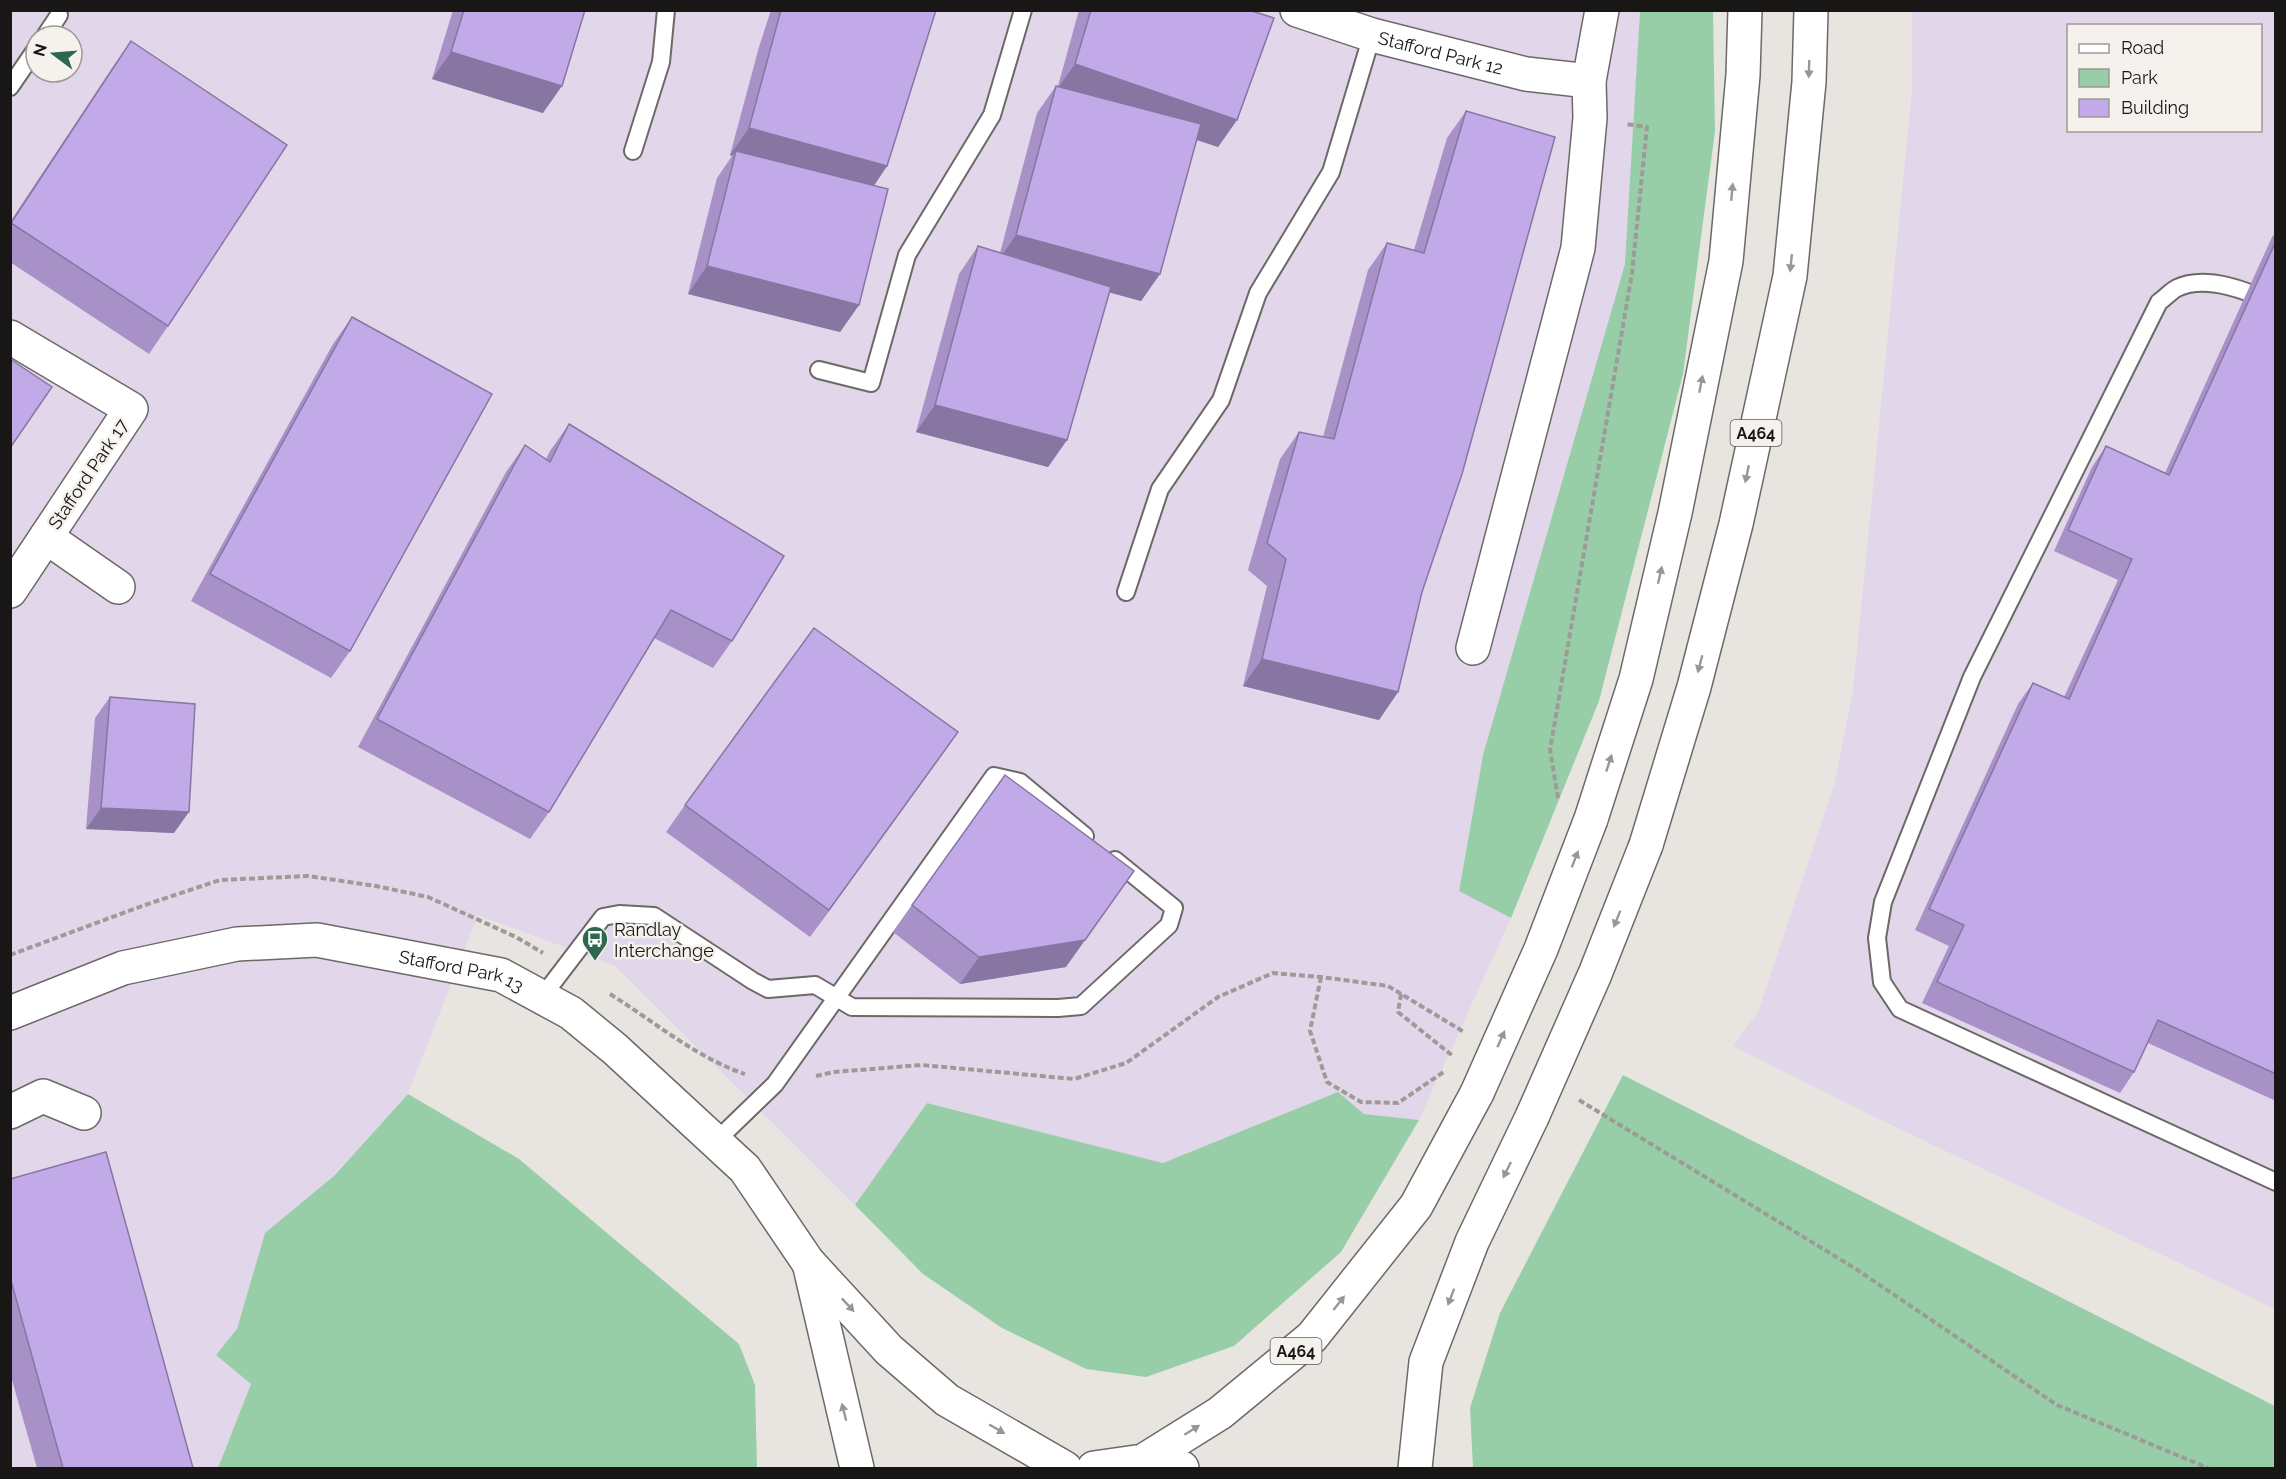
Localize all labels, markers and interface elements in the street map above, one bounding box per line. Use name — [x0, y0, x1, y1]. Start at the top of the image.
north arrow — [24, 24, 84, 84]
legend — [2067, 24, 2262, 132]
street label: Stafford Park 12 — [1376, 27, 1505, 78]
text: Road — [2121, 37, 2164, 58]
text: N — [29, 42, 51, 58]
one-way arrow — [1805, 59, 1814, 78]
text: Park — [2121, 67, 2158, 88]
text: Building — [2121, 97, 2189, 118]
one-way arrow — [1727, 183, 1737, 202]
one-way arrow — [1786, 254, 1796, 273]
one-way arrow — [1697, 375, 1706, 394]
street label: Stafford Park 17 — [44, 415, 133, 533]
road number: A464 — [1730, 420, 1782, 446]
one-way arrow — [1742, 465, 1751, 484]
one-way arrow — [1656, 566, 1666, 584]
one-way arrow — [1695, 655, 1704, 673]
one-way arrow — [1605, 754, 1614, 772]
one-way arrow — [1571, 850, 1581, 868]
one-way arrow — [1612, 910, 1621, 928]
place label: Randlay Interchange — [614, 919, 714, 961]
bus stop icon: Randlay Interchange — [580, 924, 610, 962]
street label: Stafford Park 13 — [397, 945, 528, 996]
one-way arrow — [1496, 1031, 1505, 1048]
one-way arrow — [1502, 1162, 1511, 1179]
one-way arrow — [1446, 1288, 1455, 1306]
one-way arrow — [1332, 1296, 1344, 1311]
one-way arrow — [841, 1297, 855, 1312]
road number: A464 — [1270, 1338, 1322, 1364]
one-way arrow — [839, 1402, 849, 1421]
one-way arrow — [989, 1423, 1005, 1434]
one-way arrow — [1184, 1425, 1200, 1436]

